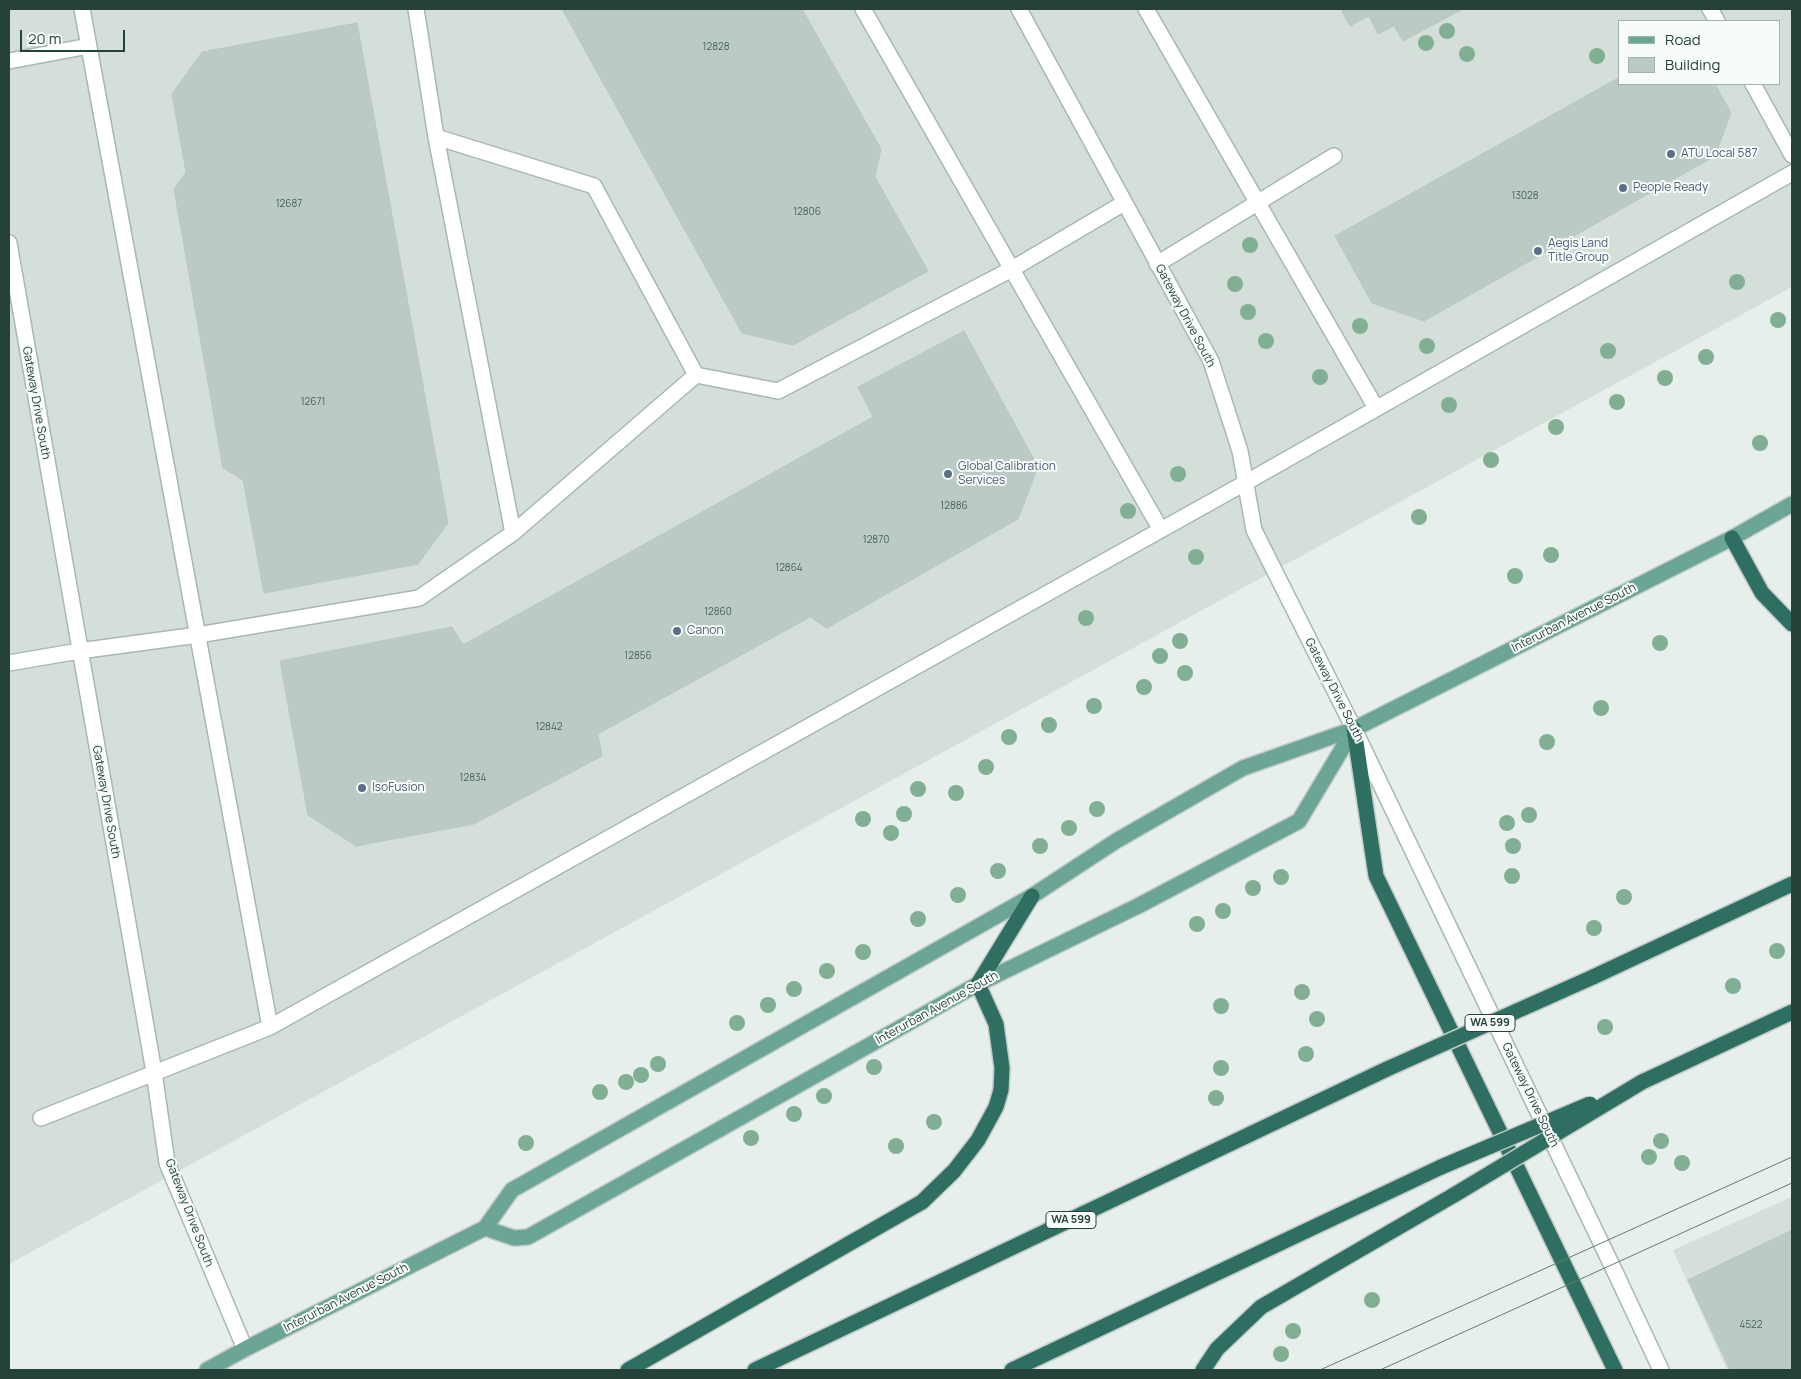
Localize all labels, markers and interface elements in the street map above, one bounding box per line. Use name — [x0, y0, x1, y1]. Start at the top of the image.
scale bar — [22, 20, 128, 52]
legend — [1618, 20, 1781, 85]
text: 20 m — [28, 28, 61, 49]
text: Road — [1665, 29, 1701, 50]
house number: 12828 — [703, 41, 729, 53]
text: Building — [1665, 54, 1720, 75]
place label: ATU Local 587 — [1681, 147, 1757, 161]
marker: ATU Local 587 — [1665, 148, 1677, 160]
place label: People Ready — [1633, 181, 1708, 195]
marker: People Ready — [1617, 182, 1629, 194]
house number: 13028 — [1511, 190, 1539, 202]
house number: 12687 — [276, 198, 302, 210]
house number: 12806 — [793, 206, 821, 218]
place label: Aegis Land Title Group — [1548, 237, 1609, 265]
marker: Aegis Land Title Group — [1532, 245, 1544, 257]
street label: Gateway Drive South — [1152, 262, 1218, 370]
street label: Gateway Drive South — [19, 345, 53, 461]
house number: 12671 — [301, 396, 325, 408]
place label: Global Calibration Services — [958, 460, 1056, 488]
marker: Global Calibration Services — [942, 468, 954, 480]
house number: 12886 — [940, 500, 968, 512]
house number: 12870 — [863, 534, 889, 546]
house number: 12864 — [775, 562, 803, 574]
street label: Interurban Avenue South — [1509, 580, 1639, 656]
house number: 12860 — [704, 606, 732, 618]
place label: Canon — [687, 624, 724, 638]
marker: Canon — [671, 625, 683, 637]
street label: Gateway Drive South — [1302, 636, 1366, 744]
house number: 12856 — [624, 650, 652, 662]
house number: 12842 — [536, 721, 562, 733]
street label: Gateway Drive South — [89, 744, 123, 860]
house number: 12834 — [460, 772, 486, 784]
place label: IsoFusion — [372, 781, 425, 795]
marker: IsoFusion — [356, 782, 368, 794]
street label: Interurban Avenue South — [873, 968, 1001, 1048]
road number: WA 599 — [1465, 1014, 1515, 1032]
street label: Gateway Drive South — [1498, 1040, 1562, 1150]
street label: Gateway Drive South — [162, 1157, 216, 1269]
road number: WA 599 — [1046, 1212, 1096, 1228]
street label: Interurban Avenue South — [281, 1260, 411, 1336]
house number: 4522 — [1740, 1319, 1762, 1331]

